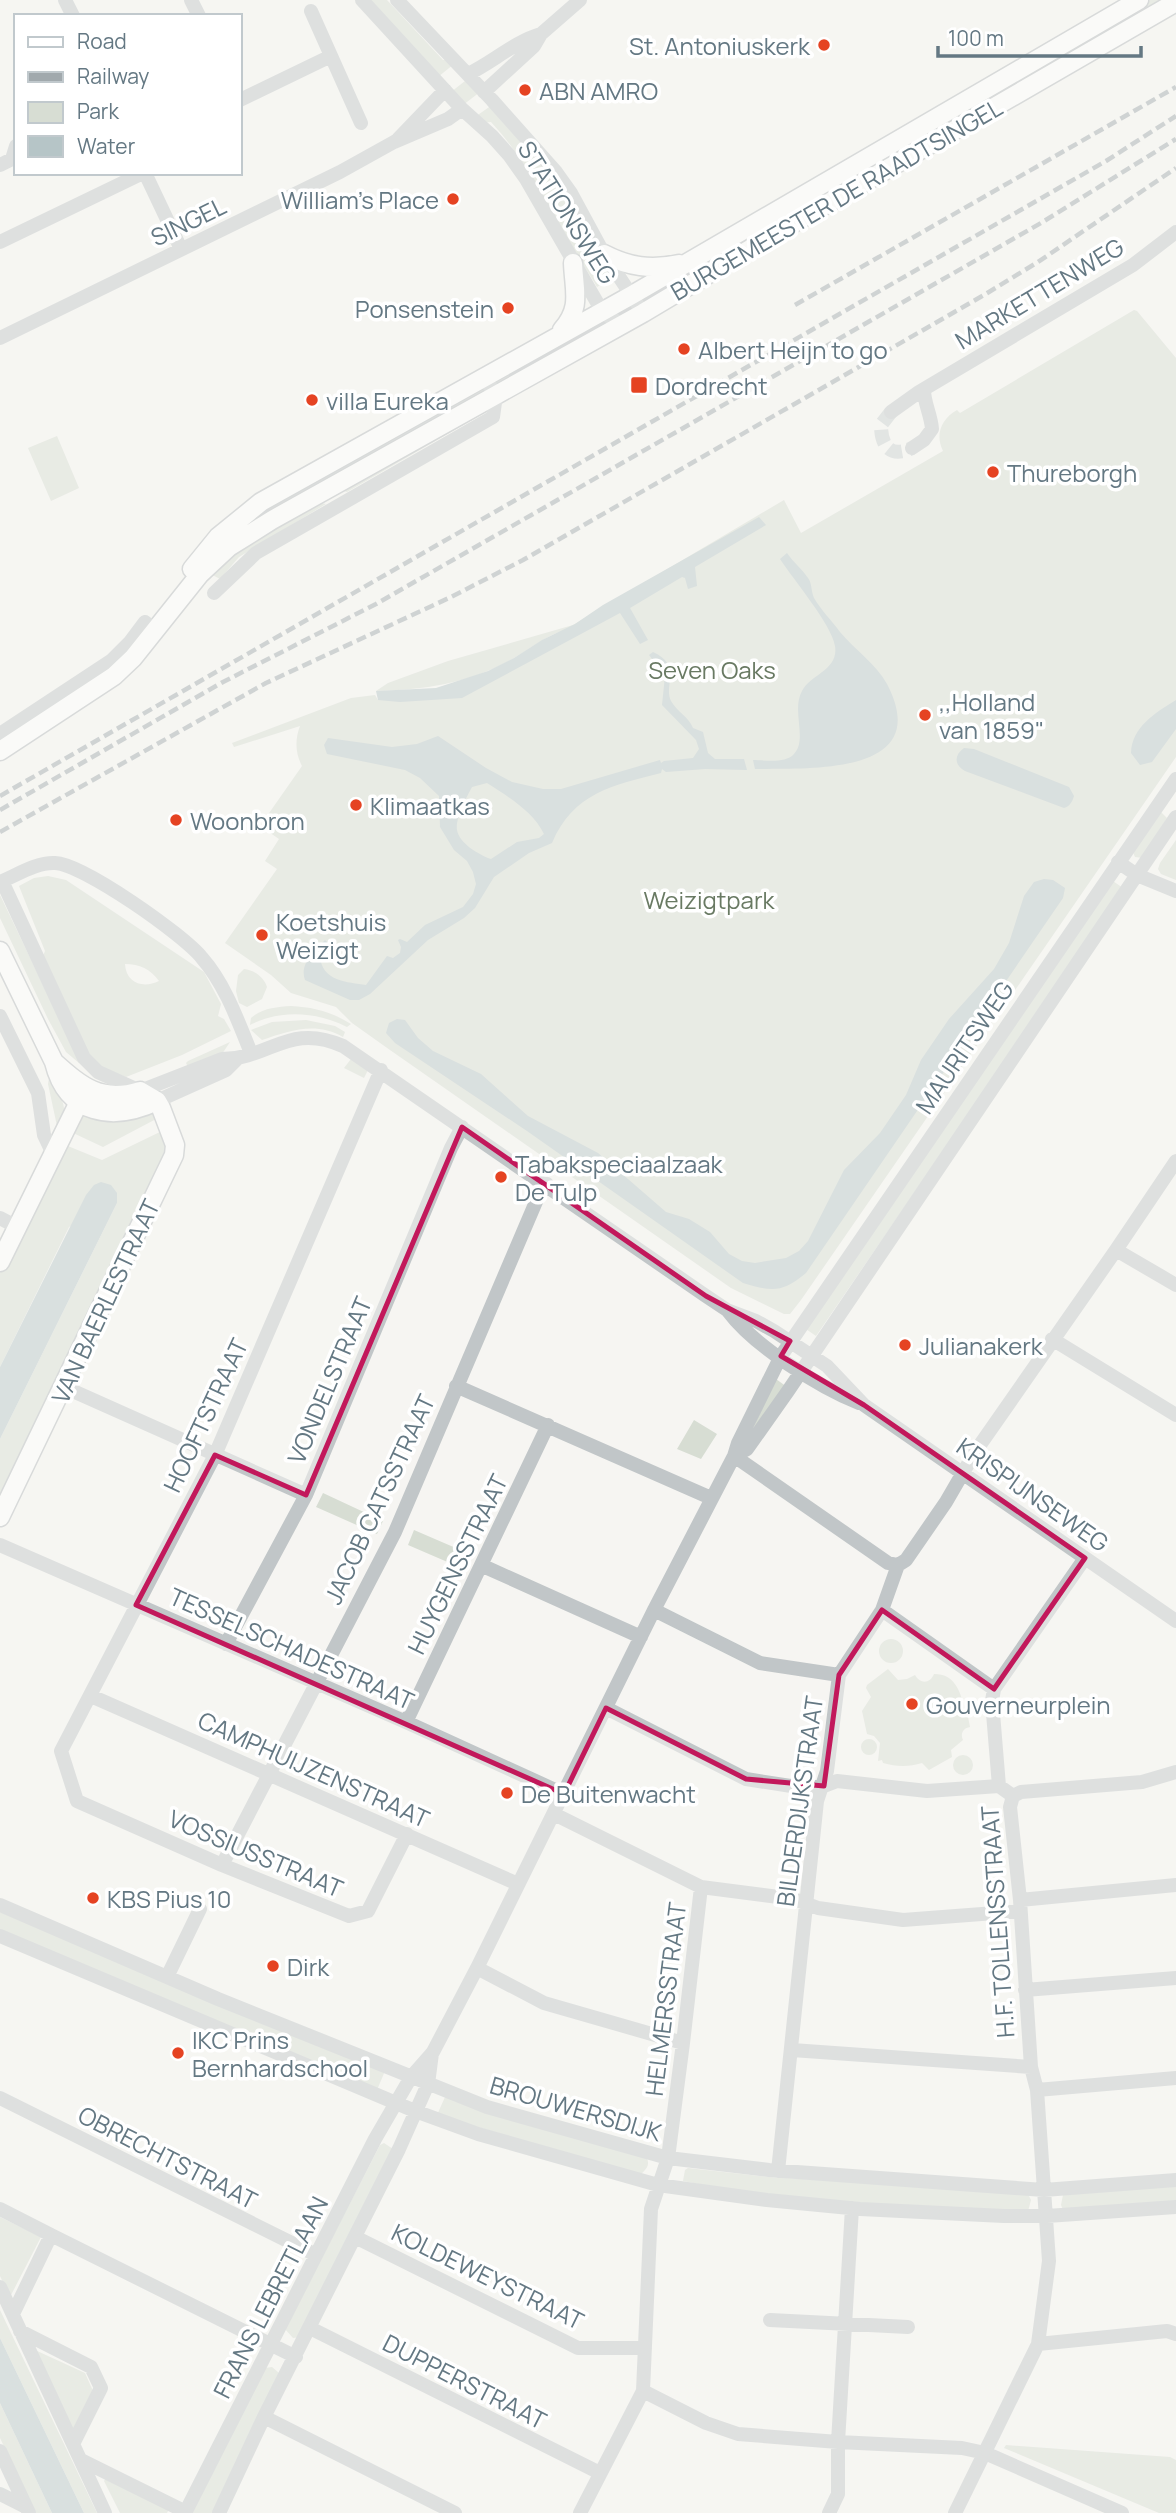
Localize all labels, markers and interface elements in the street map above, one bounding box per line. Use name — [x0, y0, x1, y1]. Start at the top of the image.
legend — [14, 14, 242, 175]
scale bar — [938, 14, 1141, 58]
text: 100 m — [948, 24, 1004, 52]
text: Road — [77, 27, 127, 55]
place label: St. Antoniuskerk — [629, 29, 811, 62]
marker: St. Antoniuskerk — [816, 37, 832, 53]
text: Railway — [77, 62, 149, 90]
place label: ABN AMRO — [539, 74, 658, 107]
marker: ABN AMRO — [517, 82, 533, 98]
street label: BURGEMEESTER DE RAADTSINGEL — [664, 90, 1008, 308]
text: Park — [77, 97, 119, 125]
text: Water — [77, 132, 136, 160]
street label: STATIONSWEG — [511, 134, 625, 290]
place label: William's Place — [281, 183, 439, 216]
street label: SINGEL — [145, 189, 231, 253]
marker: William's Place — [445, 191, 461, 207]
street label: MARKETTENWEG — [949, 230, 1129, 356]
place label: Ponsenstein — [355, 292, 494, 325]
marker: Ponsenstein — [500, 300, 516, 316]
place label: Albert Heijn to go — [698, 333, 888, 366]
marker: Albert Heijn to go — [676, 341, 692, 357]
place label: Dordrecht — [655, 369, 768, 402]
marker: Dordrecht — [629, 375, 649, 395]
place label: villa Eureka — [326, 384, 449, 417]
marker: villa Eureka — [304, 392, 320, 408]
place label: Thureborgh — [1007, 456, 1137, 489]
marker: Thureborgh — [985, 464, 1001, 480]
park label: Seven Oaks — [648, 653, 776, 686]
place label: ,,Holland van 1859" — [939, 685, 1044, 746]
marker: ,,Holland van 1859" — [917, 707, 933, 723]
place label: Klimaatkas — [370, 789, 490, 822]
marker: Klimaatkas — [348, 797, 364, 813]
place label: Woonbron — [190, 804, 305, 837]
marker: Woonbron — [168, 812, 184, 828]
park label: Weizigtpark — [644, 883, 776, 916]
place label: Koetshuis Weizigt — [276, 905, 386, 966]
marker: Koetshuis Weizigt — [254, 927, 270, 943]
street label: MAURITSWEG — [907, 974, 1021, 1120]
place label: Tabakspeciaalzaak De Tulp — [515, 1147, 723, 1208]
marker: Tabakspeciaalzaak De Tulp — [493, 1169, 509, 1185]
street label: VAN BAERLESTRAAT — [43, 1193, 167, 1408]
street label: VONDELSTRAAT — [279, 1291, 379, 1468]
place label: Julianakerk — [919, 1329, 1044, 1362]
street label: HOOFTSTRAAT — [155, 1332, 255, 1497]
marker: Julianakerk — [897, 1337, 913, 1353]
street label: JACOB CATSSTRAAT — [316, 1388, 442, 1609]
street label: KRISPIJNSEWEG — [951, 1429, 1116, 1559]
street label: HUYGENSSTRAAT — [399, 1468, 515, 1659]
street label: TESSELSCHADESTRAAT — [165, 1579, 420, 1717]
place label: Gouverneurplein — [926, 1688, 1111, 1721]
street label: BILDERDIJKSTRAAT — [768, 1693, 830, 1908]
marker: Gouverneurplein — [904, 1696, 920, 1712]
street label: CAMPHUIJZENSTRAAT — [193, 1703, 435, 1835]
place label: De Buitenwacht — [521, 1777, 696, 1810]
marker: De Buitenwacht — [499, 1785, 515, 1801]
street label: VOSSIUSSTRAAT — [164, 1801, 349, 1905]
street label: H.F. TOLLENSSTRAAT — [972, 1804, 1022, 2039]
place label: KBS Pius 10 — [107, 1882, 231, 1915]
marker: KBS Pius 10 — [85, 1890, 101, 1906]
street label: HELMERSSTRAAT — [637, 1900, 693, 2098]
place label: Dirk — [287, 1950, 330, 1983]
marker: Dirk — [265, 1958, 281, 1974]
place label: IKC Prins Bernhardschool — [192, 2023, 368, 2084]
marker: IKC Prins Bernhardschool — [170, 2045, 186, 2061]
street label: BROUWERSDIJK — [486, 2068, 666, 2148]
street label: OBRECHTSTRAAT — [73, 2098, 264, 2217]
street label: FRANS LEBRETLAAN — [205, 2191, 335, 2403]
street label: KOLDEWEYSTRAAT — [386, 2215, 590, 2337]
street label: DUPPERSTRAAT — [378, 2326, 553, 2437]

